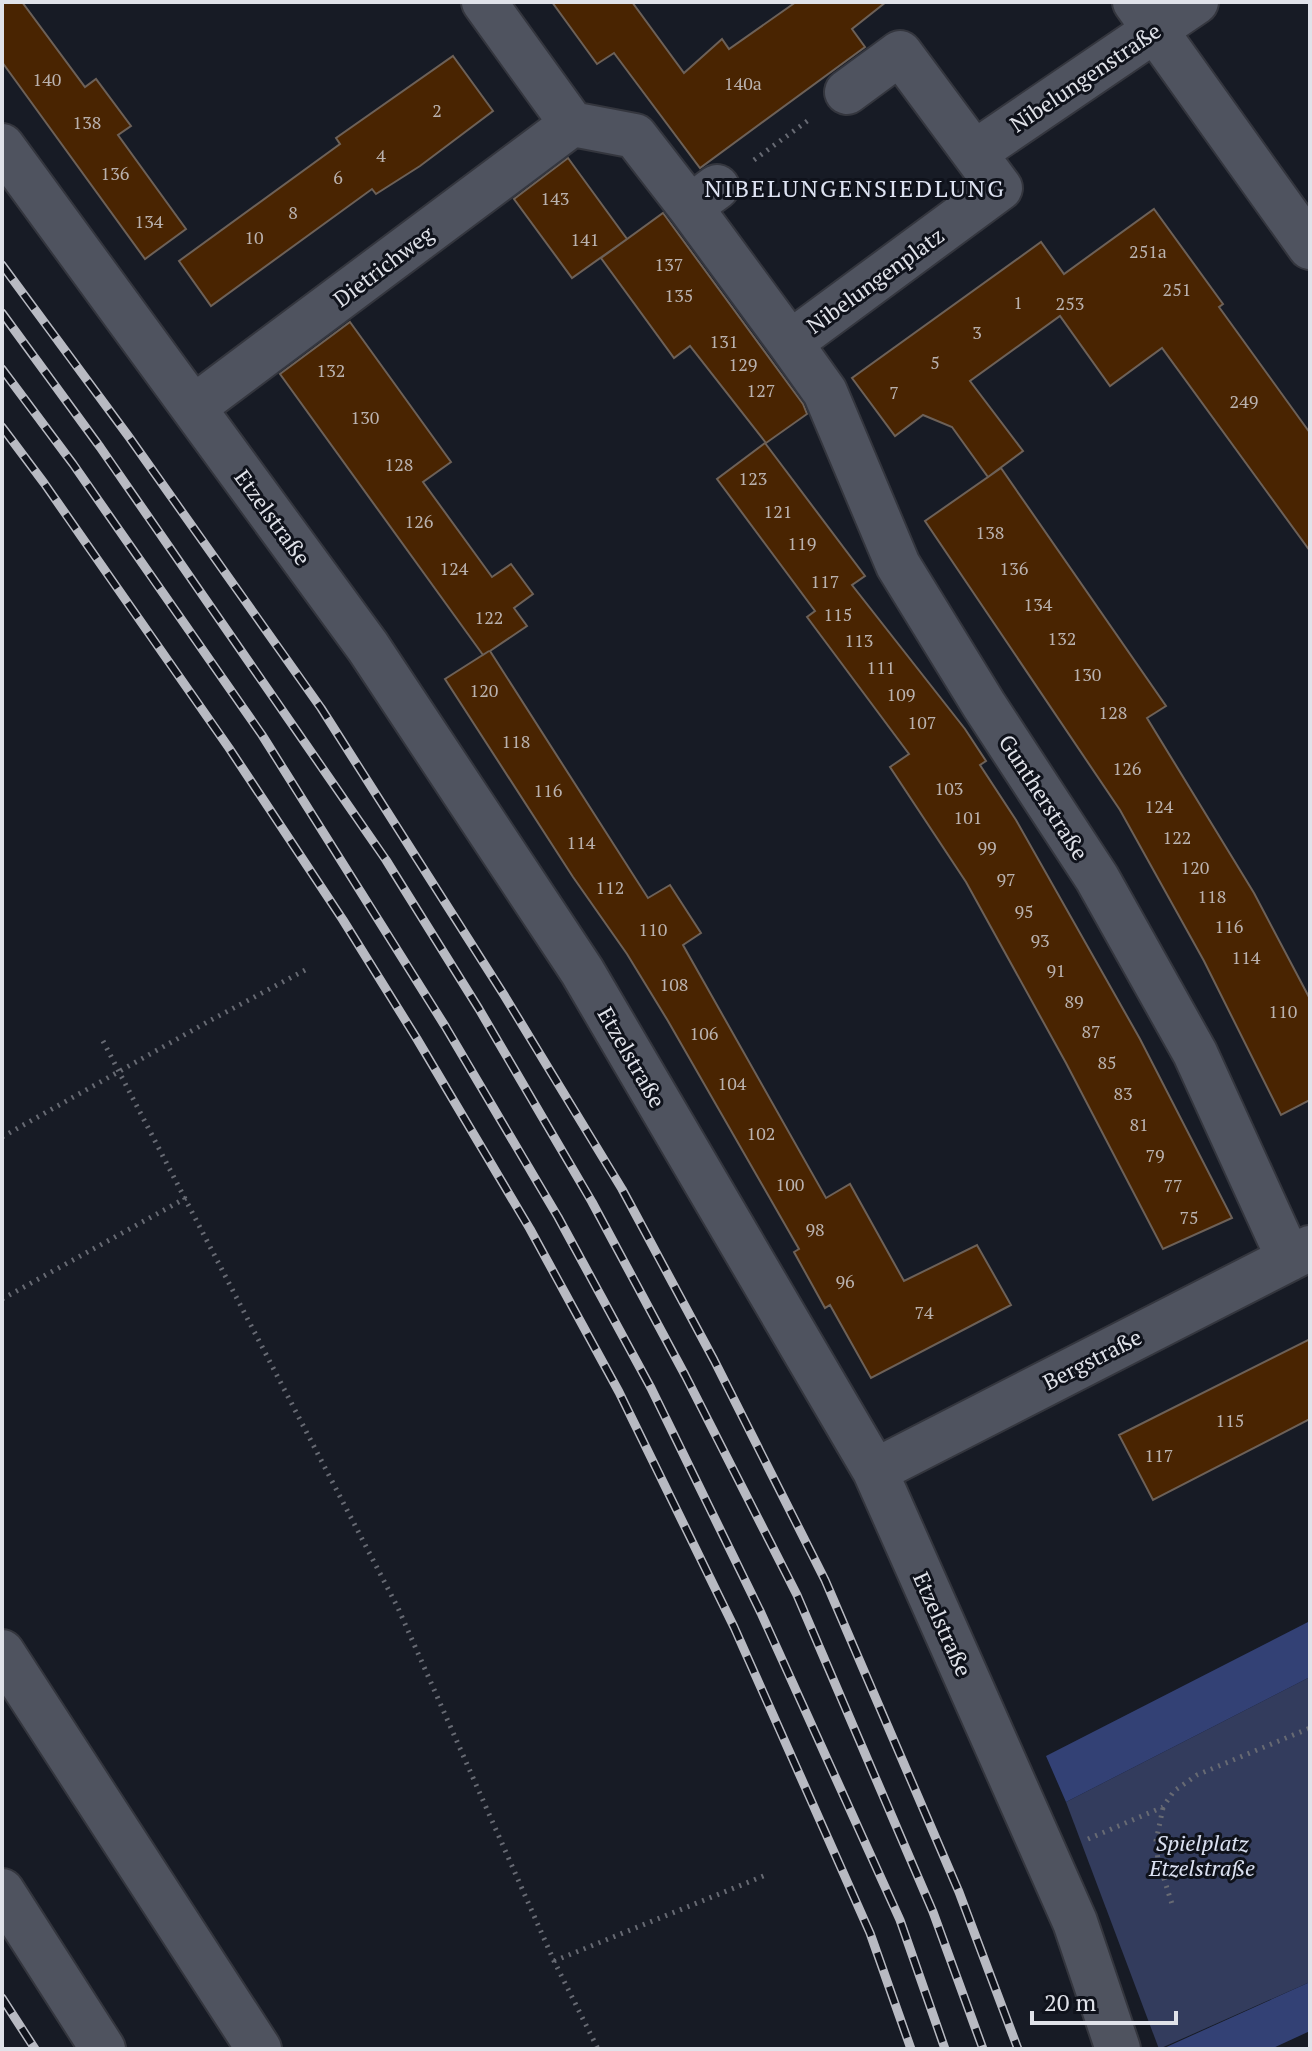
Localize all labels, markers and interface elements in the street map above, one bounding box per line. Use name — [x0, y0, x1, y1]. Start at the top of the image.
street label: Nibelungenstraße — [1004, 16, 1166, 138]
house number: 140 — [33, 67, 61, 91]
house number: 140a — [724, 71, 762, 95]
house number: 2 — [432, 98, 442, 122]
house number: 138 — [73, 110, 101, 134]
house number: 4 — [376, 143, 386, 167]
house number: 136 — [101, 161, 130, 185]
house number: 6 — [333, 165, 343, 189]
district label: NIBELUNGENSIEDLUNG — [704, 172, 1006, 204]
house number: 143 — [541, 186, 569, 210]
house number: 8 — [288, 200, 298, 224]
house number: 134 — [135, 209, 164, 233]
street label: Dietrichweg — [327, 219, 439, 313]
street label: Nibelungenplatz — [801, 220, 949, 340]
house number: 10 — [244, 225, 264, 249]
house number: 141 — [571, 227, 599, 251]
house number: 251a — [1129, 239, 1167, 263]
house number: 137 — [655, 252, 683, 276]
house number: 251 — [1163, 277, 1191, 301]
house number: 135 — [665, 283, 693, 307]
house number: 1 — [1013, 290, 1023, 314]
house number: 253 — [1056, 291, 1084, 315]
house number: 3 — [972, 320, 982, 344]
house number: 131 — [710, 329, 738, 353]
house number: 5 — [930, 350, 940, 374]
house number: 129 — [729, 352, 757, 376]
house number: 132 — [317, 358, 345, 382]
house number: 127 — [747, 378, 775, 402]
house number: 7 — [889, 380, 899, 404]
house number: 249 — [1230, 389, 1258, 413]
house number: 130 — [351, 405, 379, 429]
house number: 128 — [385, 452, 413, 476]
street label: Etzelstraße — [229, 463, 317, 571]
house number: 123 — [739, 466, 767, 490]
house number: 121 — [764, 499, 792, 523]
house number: 126 — [405, 509, 434, 533]
house number: 138 — [976, 520, 1004, 544]
house number: 119 — [788, 531, 816, 555]
house number: 124 — [440, 556, 469, 580]
house number: 136 — [1000, 556, 1029, 580]
house number: 117 — [811, 569, 839, 593]
house number: 134 — [1024, 592, 1053, 616]
house number: 115 — [824, 602, 852, 626]
house number: 122 — [475, 605, 503, 629]
house number: 132 — [1048, 626, 1076, 650]
house number: 113 — [845, 628, 873, 652]
house number: 111 — [867, 655, 895, 679]
house number: 130 — [1073, 662, 1101, 686]
house number: 120 — [470, 678, 498, 702]
house number: 109 — [887, 682, 915, 706]
house number: 128 — [1099, 700, 1127, 724]
house number: 107 — [908, 710, 936, 734]
house number: 118 — [502, 729, 530, 753]
street label: Guntherstraße — [993, 729, 1095, 865]
house number: 126 — [1113, 756, 1142, 780]
house number: 103 — [935, 776, 963, 800]
house number: 116 — [534, 778, 563, 802]
house number: 124 — [1145, 794, 1174, 818]
house number: 101 — [954, 805, 982, 829]
house number: 122 — [1163, 825, 1191, 849]
house number: 114 — [567, 830, 596, 854]
house number: 99 — [977, 835, 997, 859]
house number: 120 — [1181, 855, 1209, 879]
house number: 97 — [996, 867, 1016, 891]
house number: 112 — [596, 875, 624, 899]
house number: 118 — [1198, 884, 1226, 908]
house number: 95 — [1014, 899, 1034, 923]
house number: 116 — [1215, 914, 1244, 938]
house number: 110 — [639, 917, 667, 941]
house number: 93 — [1030, 928, 1050, 952]
house number: 114 — [1232, 945, 1261, 969]
house number: 91 — [1046, 958, 1066, 982]
house number: 108 — [660, 972, 688, 996]
house number: 89 — [1064, 989, 1084, 1013]
house number: 110 — [1269, 999, 1297, 1023]
street label: Etzelstraße — [592, 1001, 672, 1113]
house number: 87 — [1081, 1019, 1101, 1043]
house number: 106 — [690, 1021, 719, 1045]
house number: 85 — [1097, 1050, 1117, 1074]
house number: 104 — [718, 1071, 747, 1095]
house number: 83 — [1113, 1081, 1133, 1105]
house number: 81 — [1129, 1112, 1149, 1136]
house number: 102 — [747, 1121, 775, 1145]
house number: 79 — [1145, 1143, 1165, 1167]
house number: 100 — [776, 1172, 804, 1196]
house number: 77 — [1163, 1173, 1183, 1197]
house number: 75 — [1179, 1205, 1199, 1229]
house number: 98 — [805, 1217, 825, 1241]
house number: 96 — [835, 1269, 855, 1293]
house number: 74 — [914, 1300, 934, 1324]
street label: Bergstraße — [1038, 1322, 1146, 1396]
house number: 115 — [1216, 1408, 1244, 1432]
house number: 117 — [1145, 1443, 1173, 1467]
street label: Etzelstraße — [907, 1567, 979, 1681]
park label: Spielplatz Etzelstraße — [1148, 1828, 1255, 1882]
scale bar — [1032, 1975, 1176, 2025]
text: 20 m — [1044, 1986, 1096, 2018]

